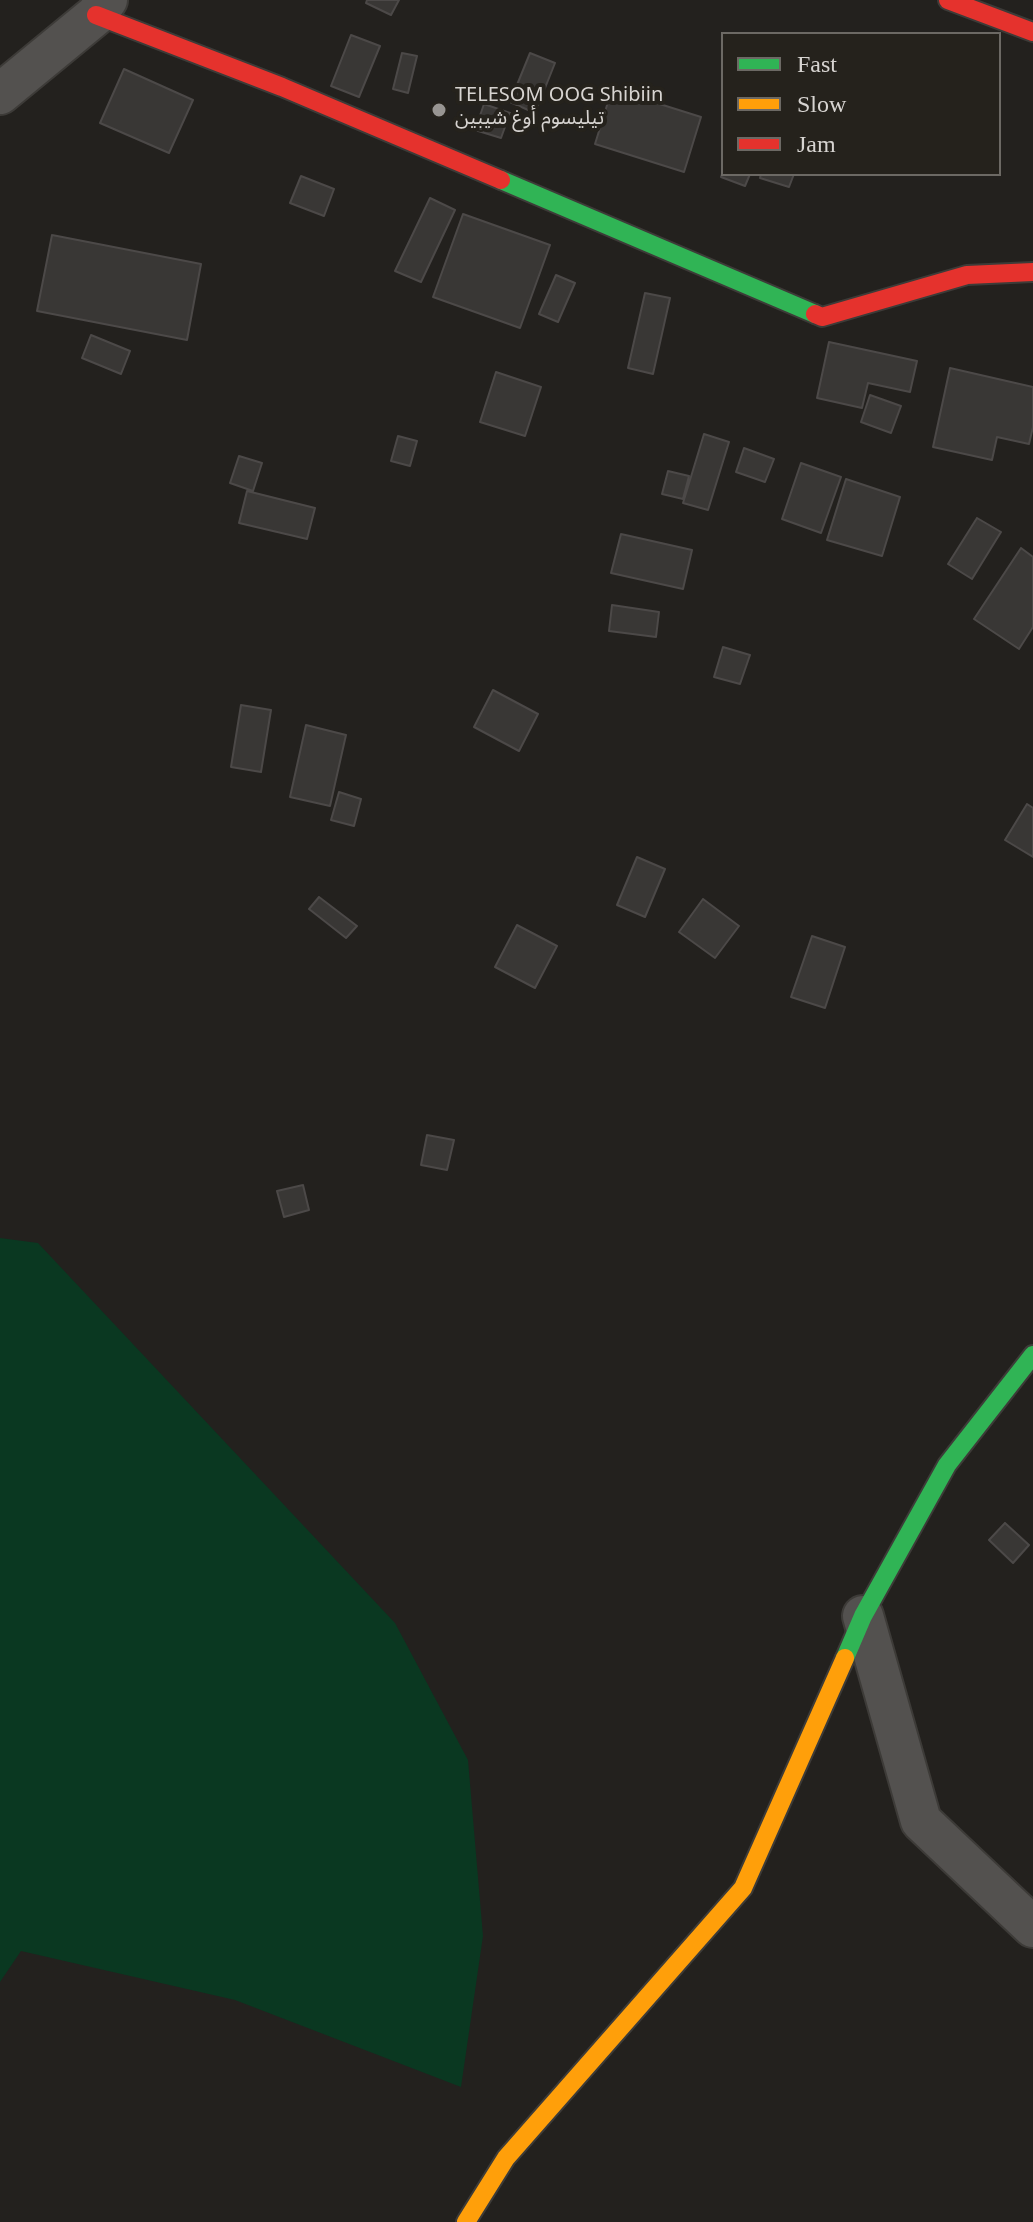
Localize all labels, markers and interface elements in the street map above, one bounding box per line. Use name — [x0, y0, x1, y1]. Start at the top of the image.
legend — [721, 32, 1001, 176]
text: Fast — [797, 51, 837, 77]
place label: TELESOM OOG Shibiin تيليسوم أوغ شيبين — [455, 86, 663, 133]
text: Slow — [797, 91, 846, 117]
marker: TELESOM OOG Shibiin تيليسوم أوغ شيبين — [430, 101, 448, 119]
text: Jam — [797, 131, 836, 157]

